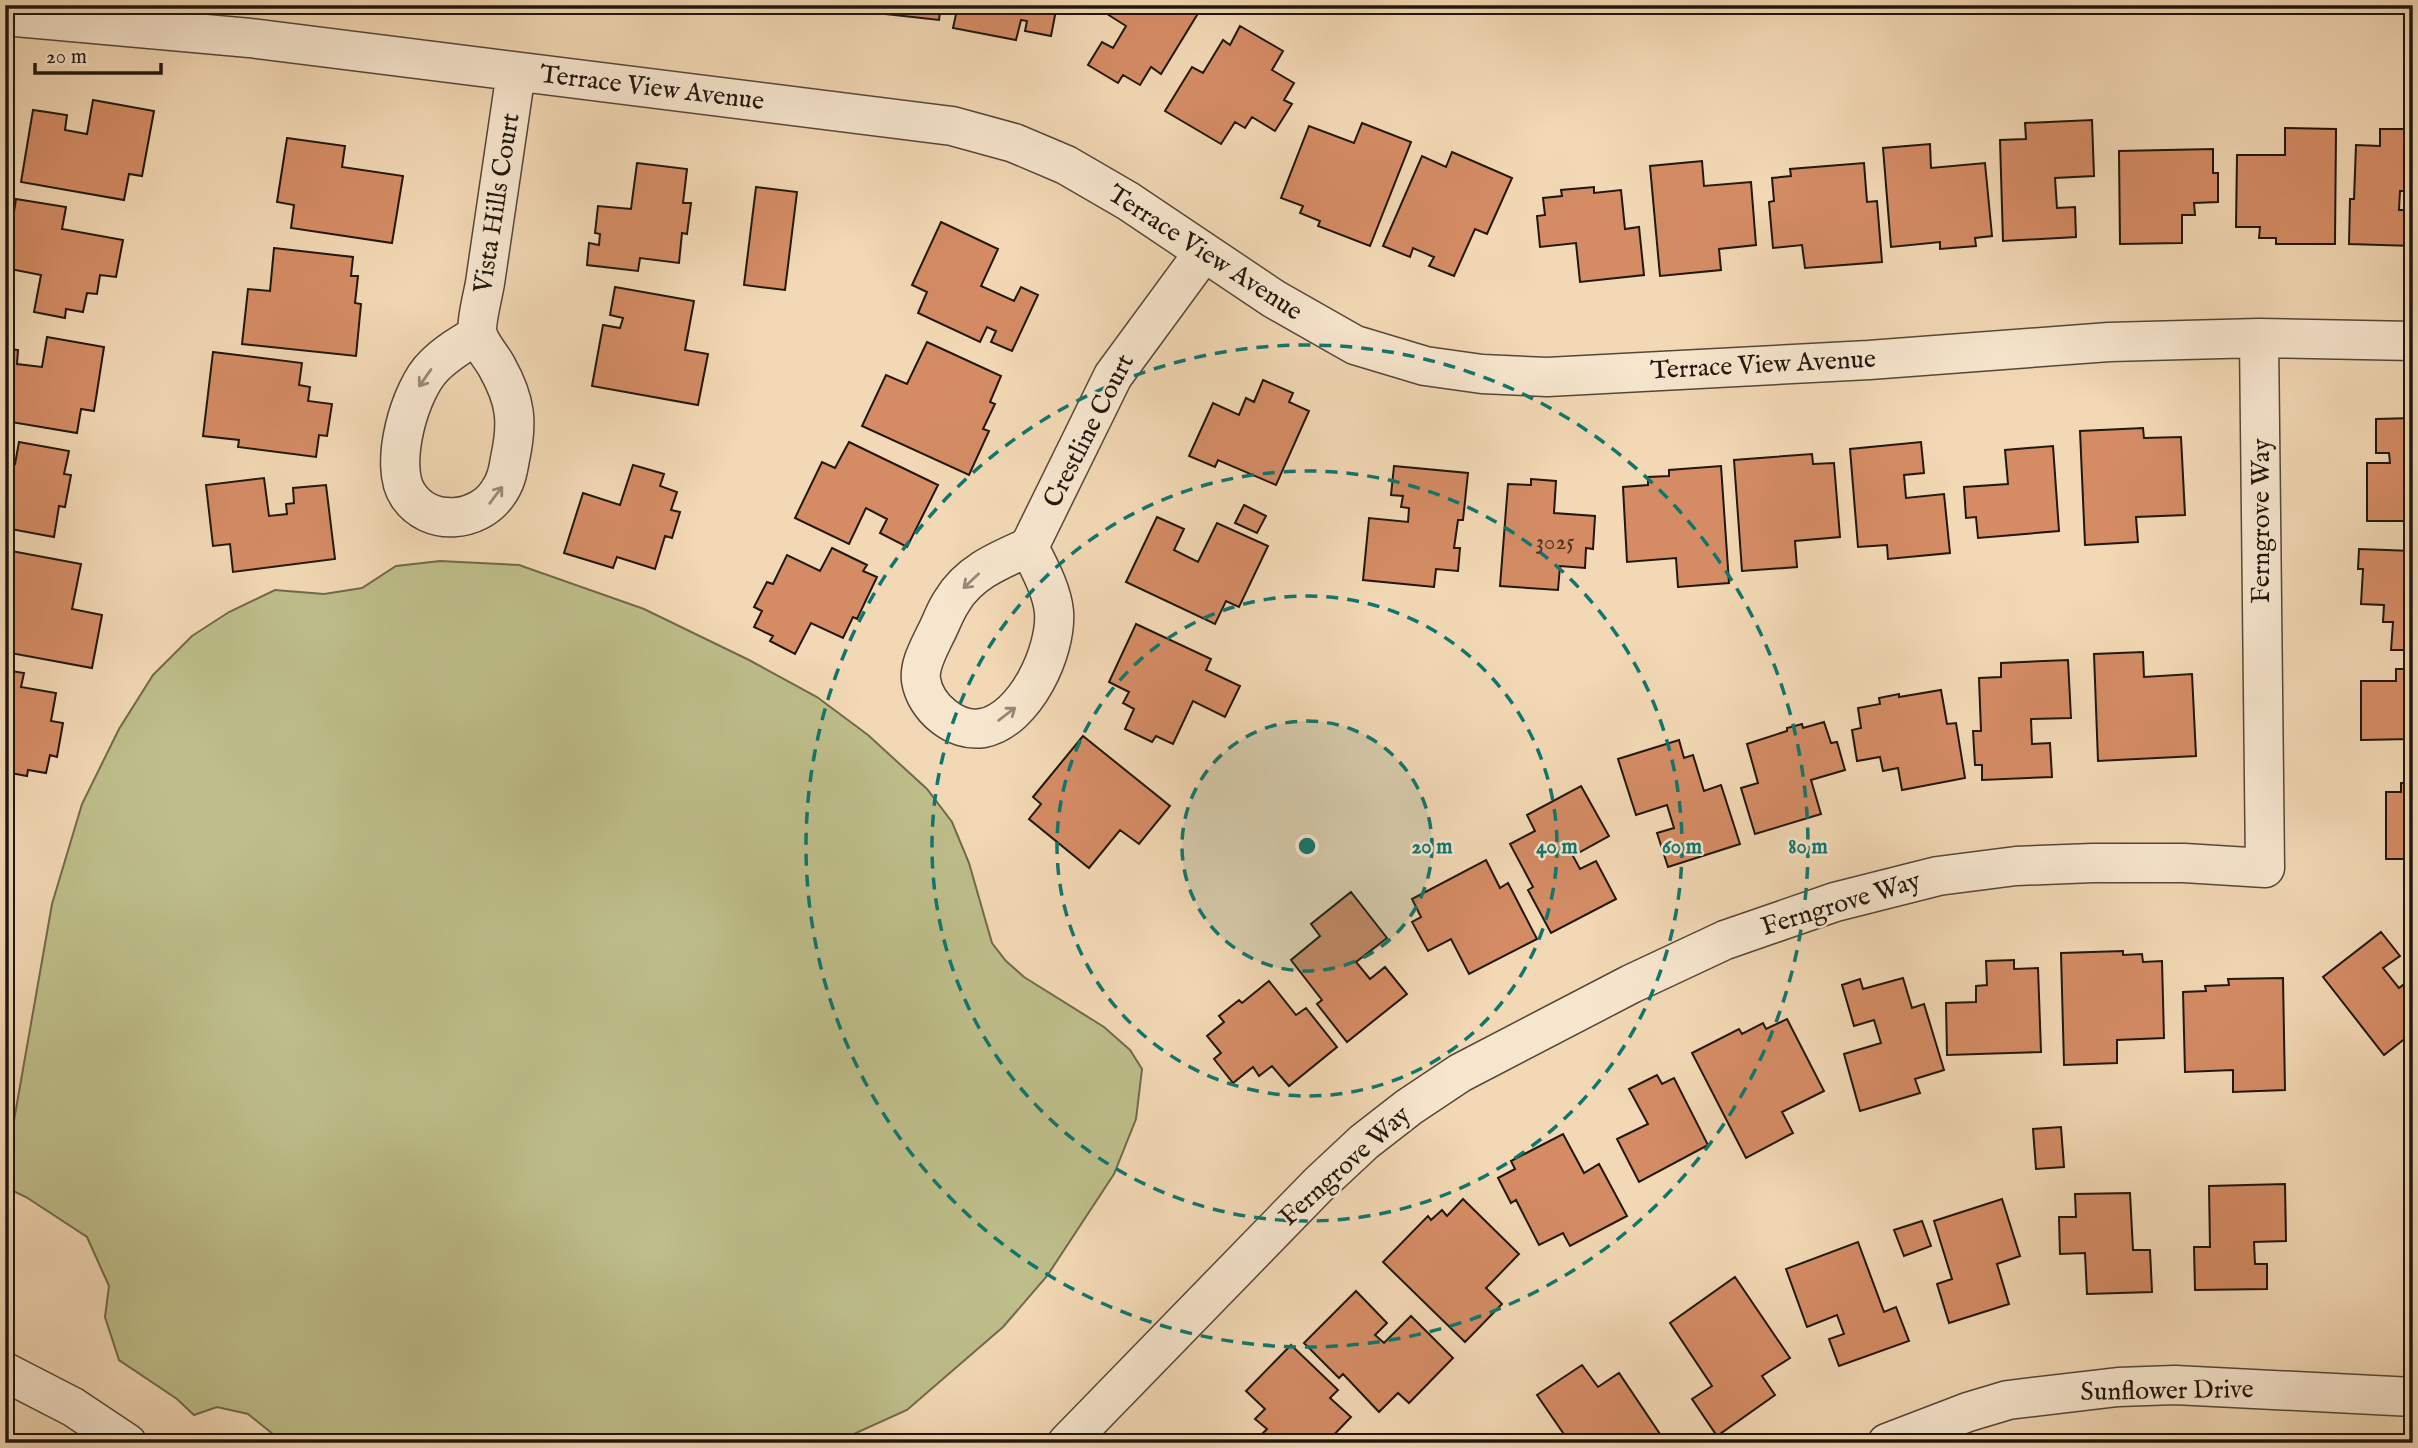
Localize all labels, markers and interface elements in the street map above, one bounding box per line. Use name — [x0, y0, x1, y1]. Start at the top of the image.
scale bar — [35, 32, 161, 76]
text: 20 m — [46, 44, 87, 71]
street label: Terrace View Avenue — [538, 58, 766, 118]
street label: Vista Hills Court — [466, 111, 528, 296]
street label: Terrace View Avenue — [1101, 178, 1309, 328]
street label: Terrace View Avenue — [1649, 343, 1877, 387]
street label: Crestline Court — [1036, 349, 1142, 513]
one-way arrow — [418, 368, 432, 387]
street label: Ferngrove Way — [2245, 438, 2278, 604]
one-way arrow — [488, 485, 503, 504]
house number: 3025 — [1536, 528, 1574, 557]
one-way arrow — [963, 572, 980, 589]
one-way arrow — [998, 707, 1016, 722]
centre of rings — [1295, 834, 1319, 858]
text: 20 m — [1412, 834, 1453, 861]
text: 40 m — [1536, 834, 1578, 861]
text: 60 m — [1662, 834, 1703, 861]
text: 80 m — [1788, 834, 1828, 861]
street label: Ferngrove Way — [1757, 864, 1925, 944]
street label: Ferngrove Way — [1273, 1098, 1418, 1233]
street label: Sunflower Drive — [2080, 1373, 2254, 1409]

